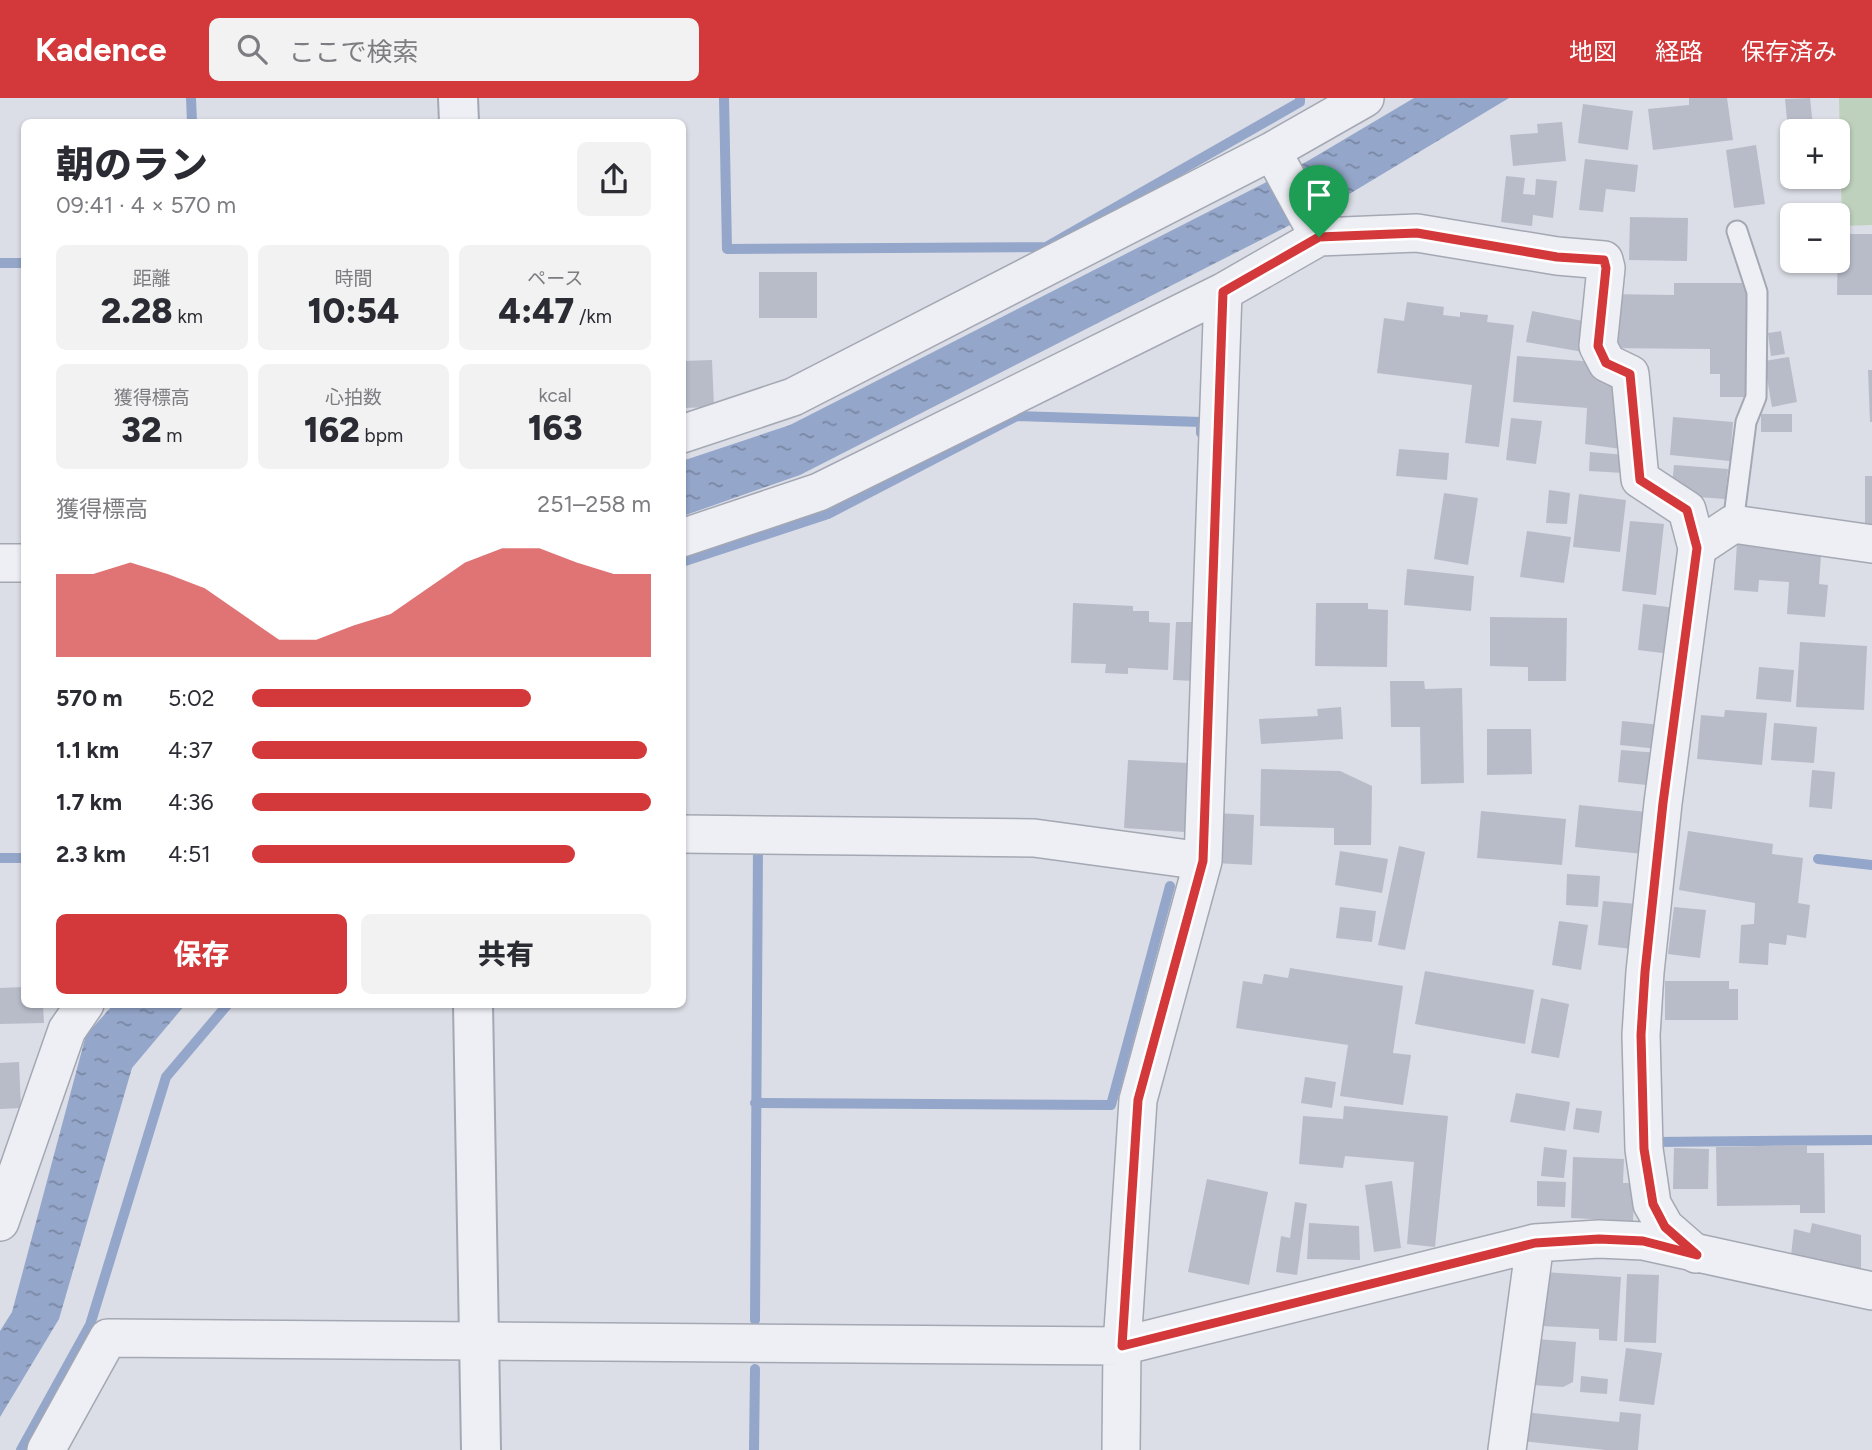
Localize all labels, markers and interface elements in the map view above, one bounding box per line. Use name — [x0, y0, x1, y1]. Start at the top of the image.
search box — [209, 18, 699, 81]
text: Kadence — [35, 30, 167, 69]
icon: search — [233, 30, 271, 68]
text: ここで検索 — [289, 36, 419, 68]
text: 地図 — [1569, 37, 1617, 66]
text: 経路 — [1655, 37, 1703, 66]
text: 保存済み — [1741, 37, 1837, 66]
map controls — [1780, 119, 1850, 273]
button: + — [1780, 119, 1850, 189]
text: 朝のラン — [56, 142, 208, 188]
button: share — [577, 142, 651, 216]
pin — [1289, 165, 1349, 237]
icon: arrive — [1300, 176, 1338, 214]
text: 09:41 · 4 × 570 m — [56, 191, 236, 219]
button: − — [1780, 203, 1850, 273]
text: 距離 — [133, 267, 171, 290]
text: 時間 — [334, 267, 373, 290]
text: ペース — [527, 267, 583, 290]
text: 2.28 — [101, 290, 173, 332]
text: 10:54 — [308, 290, 399, 332]
text: 4:47 — [499, 290, 574, 332]
text: km — [173, 305, 203, 328]
text: /km — [574, 305, 612, 328]
text: kcal — [539, 384, 572, 407]
text: 獲得標高 — [114, 386, 190, 409]
text: 心拍数 — [325, 386, 382, 409]
text: 163 — [528, 407, 583, 449]
text: 32 — [121, 409, 162, 451]
text: 162 — [304, 409, 360, 451]
text: m — [162, 424, 182, 447]
text: bpm — [360, 424, 403, 447]
text: 251–258 m — [537, 490, 651, 518]
text: 獲得標高 — [56, 495, 148, 523]
text: 570 m — [56, 684, 123, 712]
text: 5:02 — [168, 684, 215, 712]
text: 1.1 km — [56, 736, 119, 764]
text: 4:37 — [168, 736, 213, 764]
text: 1.7 km — [56, 788, 122, 816]
text: 4:36 — [168, 788, 214, 816]
text: 2.3 km — [56, 840, 126, 868]
text: 4:51 — [168, 840, 211, 868]
button: 保存 — [56, 914, 347, 994]
button: 共有 — [361, 914, 651, 994]

